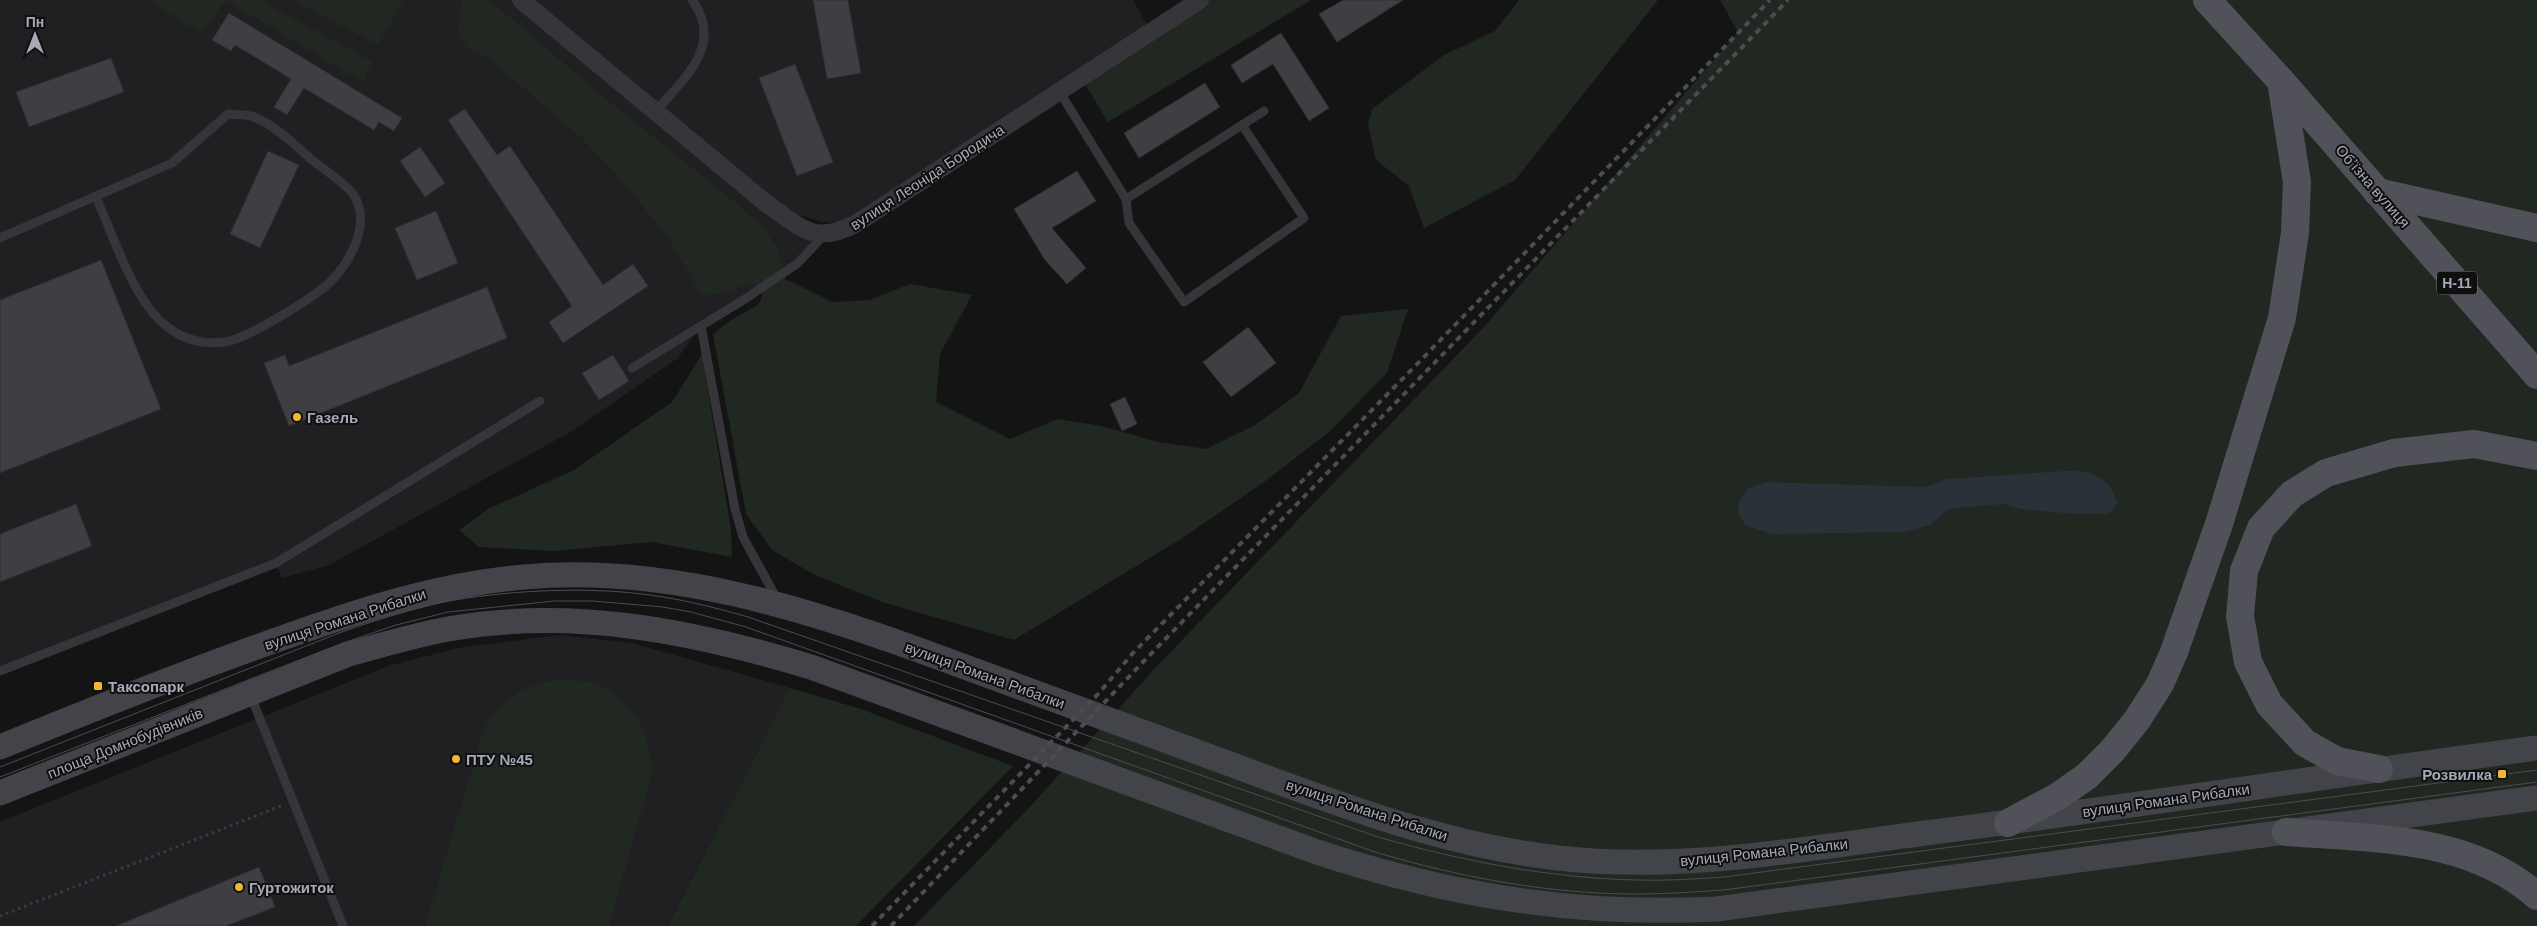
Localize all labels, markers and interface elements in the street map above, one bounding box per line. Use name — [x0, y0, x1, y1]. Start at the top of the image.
north arrow — [10, 10, 60, 60]
text: Пн — [26, 14, 44, 30]
street label: вулиця Леоніда Бородича — [847, 120, 1008, 233]
street label: Обʼїзна вулиця — [2332, 141, 2414, 231]
road number: Н-11 — [2437, 272, 2477, 294]
place label: Газель — [307, 409, 358, 426]
marker: Газель — [291, 411, 303, 423]
street label: вулиця Романа Рибалки — [262, 585, 428, 653]
street label: вулиця Романа Рибалки — [903, 638, 1067, 712]
place label: Таксопарк — [108, 678, 185, 695]
marker: Таксопарк — [92, 680, 104, 692]
street label: площа Домнобудівників — [45, 704, 205, 782]
place label: ПТУ №45 — [466, 751, 533, 768]
marker: ПТУ №45 — [450, 753, 462, 765]
place label: Розвилка — [2422, 766, 2493, 783]
marker: Розвилка — [2496, 768, 2508, 780]
street label: вулиця Романа Рибалки — [1284, 776, 1450, 844]
street label: вулиця Романа Рибалки — [2081, 780, 2251, 820]
street label: вулиця Романа Рибалки — [1679, 835, 1849, 869]
place label: Гуртожиток — [249, 879, 334, 896]
marker: Гуртожиток — [233, 881, 245, 893]

